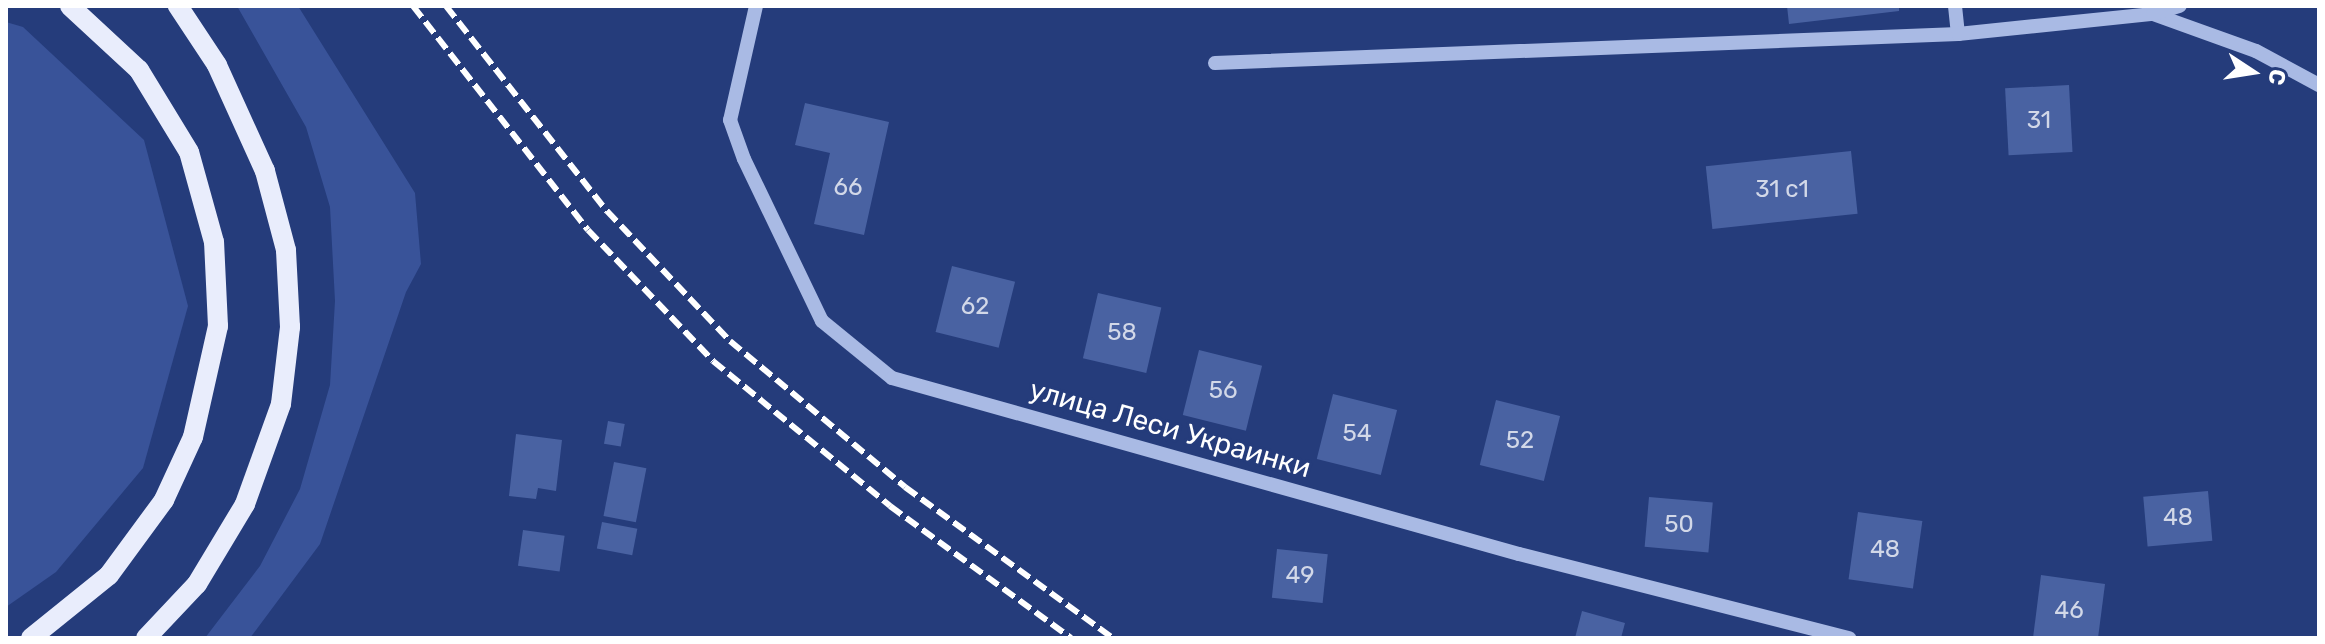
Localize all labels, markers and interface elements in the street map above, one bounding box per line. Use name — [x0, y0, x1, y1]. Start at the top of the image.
north arrow — [2213, 32, 2293, 112]
text: С — [2262, 67, 2292, 87]
house number: 31 — [2027, 107, 2051, 135]
house number: 66 — [834, 174, 862, 202]
house number: 31 с1 — [1755, 176, 1809, 204]
house number: 62 — [961, 293, 989, 321]
house number: 58 — [1107, 319, 1137, 347]
street label: улица Леси Украинки — [1026, 373, 1314, 485]
house number: 56 — [1209, 377, 1237, 405]
house number: 54 — [1342, 420, 1372, 448]
house number: 52 — [1506, 427, 1534, 455]
house number: 48 — [2163, 504, 2193, 532]
house number: 50 — [1664, 511, 1694, 539]
house number: 48 — [1870, 536, 1900, 564]
house number: 49 — [1286, 562, 1314, 590]
house number: 46 — [2054, 597, 2084, 625]

